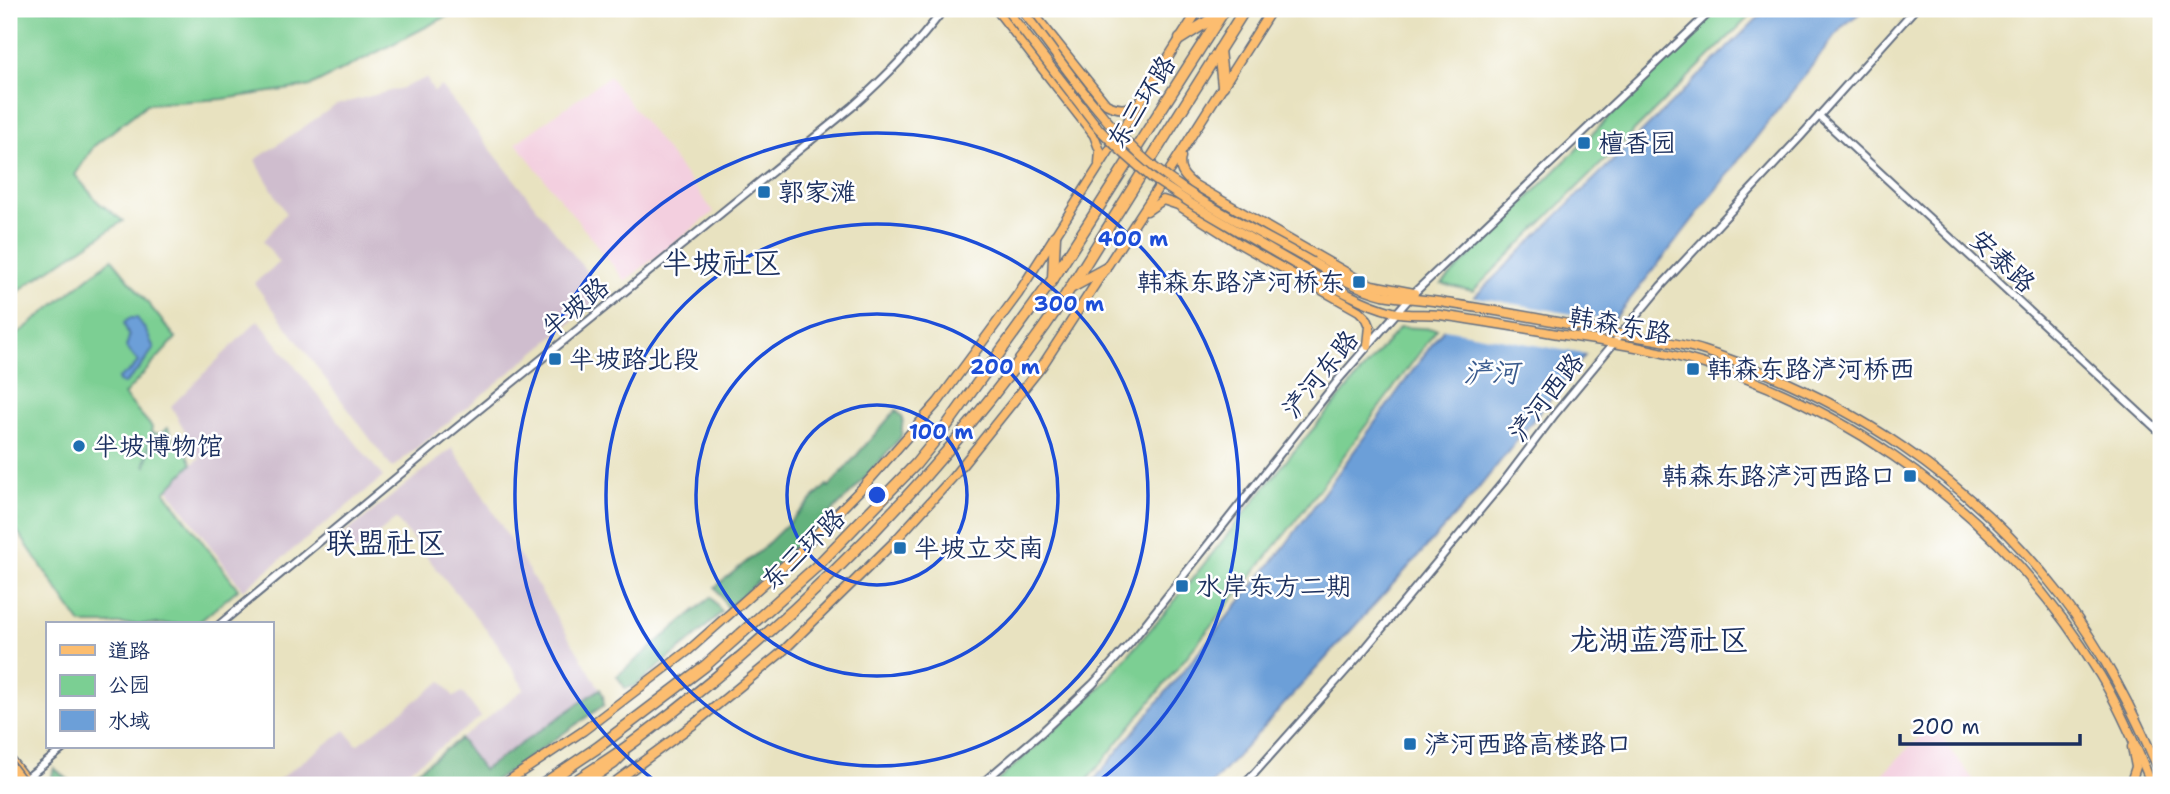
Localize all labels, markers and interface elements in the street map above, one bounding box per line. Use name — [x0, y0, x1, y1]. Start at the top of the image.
street label: 东三环路 — [1098, 48, 1183, 155]
place label: 檀香园 — [1598, 125, 1676, 160]
marker: 檀香园 — [1576, 135, 1592, 151]
place label: 郭家滩 — [778, 174, 856, 209]
marker: 郭家滩 — [756, 184, 772, 200]
street label: 安泰路 — [1963, 221, 2044, 300]
text: 400 m — [1098, 225, 1168, 253]
district label: 半坡社区 — [662, 242, 782, 283]
place label: 韩森东路浐河桥东 — [1137, 264, 1345, 299]
street label: 半坡路 — [533, 268, 616, 345]
marker: 韩森东路浐河桥东 — [1351, 274, 1367, 290]
text: 300 m — [1034, 290, 1104, 318]
street label: 韩森东路 — [1566, 298, 1674, 351]
street label: 浐河东路 — [1273, 322, 1366, 425]
place label: 半坡路北段 — [569, 341, 699, 376]
street label: 浐河西路 — [1500, 345, 1591, 448]
marker: 半坡路北段 — [547, 351, 563, 367]
place label: 韩森东路浐河桥西 — [1707, 351, 1915, 386]
text: 200 m — [970, 353, 1040, 381]
water label: 浐河 — [1463, 353, 1523, 391]
marker: 韩森东路浐河桥西 — [1685, 361, 1701, 377]
text: 100 m — [909, 418, 973, 446]
place label: 半坡博物馆 — [93, 428, 223, 463]
marker: 半坡博物馆 — [71, 438, 87, 454]
place label: 韩森东路浐河西路口 — [1662, 458, 1896, 493]
marker: 韩森东路浐河西路口 — [1902, 468, 1918, 484]
centre of rings — [865, 483, 889, 507]
street label: 东三环路 — [753, 500, 852, 597]
district label: 联盟社区 — [326, 522, 446, 563]
place label: 半坡立交南 — [914, 530, 1044, 565]
marker: 半坡立交南 — [892, 540, 908, 556]
place label: 水岸东方二期 — [1196, 568, 1352, 603]
marker: 水岸东方二期 — [1174, 578, 1190, 594]
district label: 龙湖蓝湾社区 — [1569, 619, 1749, 660]
legend — [46, 622, 273, 748]
text: 道路 — [108, 637, 150, 665]
text: 公园 — [108, 671, 150, 699]
scale bar — [1900, 703, 2081, 747]
text: 水域 — [108, 707, 150, 735]
text: 200 m — [1911, 713, 1980, 741]
place label: 浐河西路高楼路口 — [1424, 726, 1632, 761]
marker: 浐河西路高楼路口 — [1402, 736, 1418, 752]

